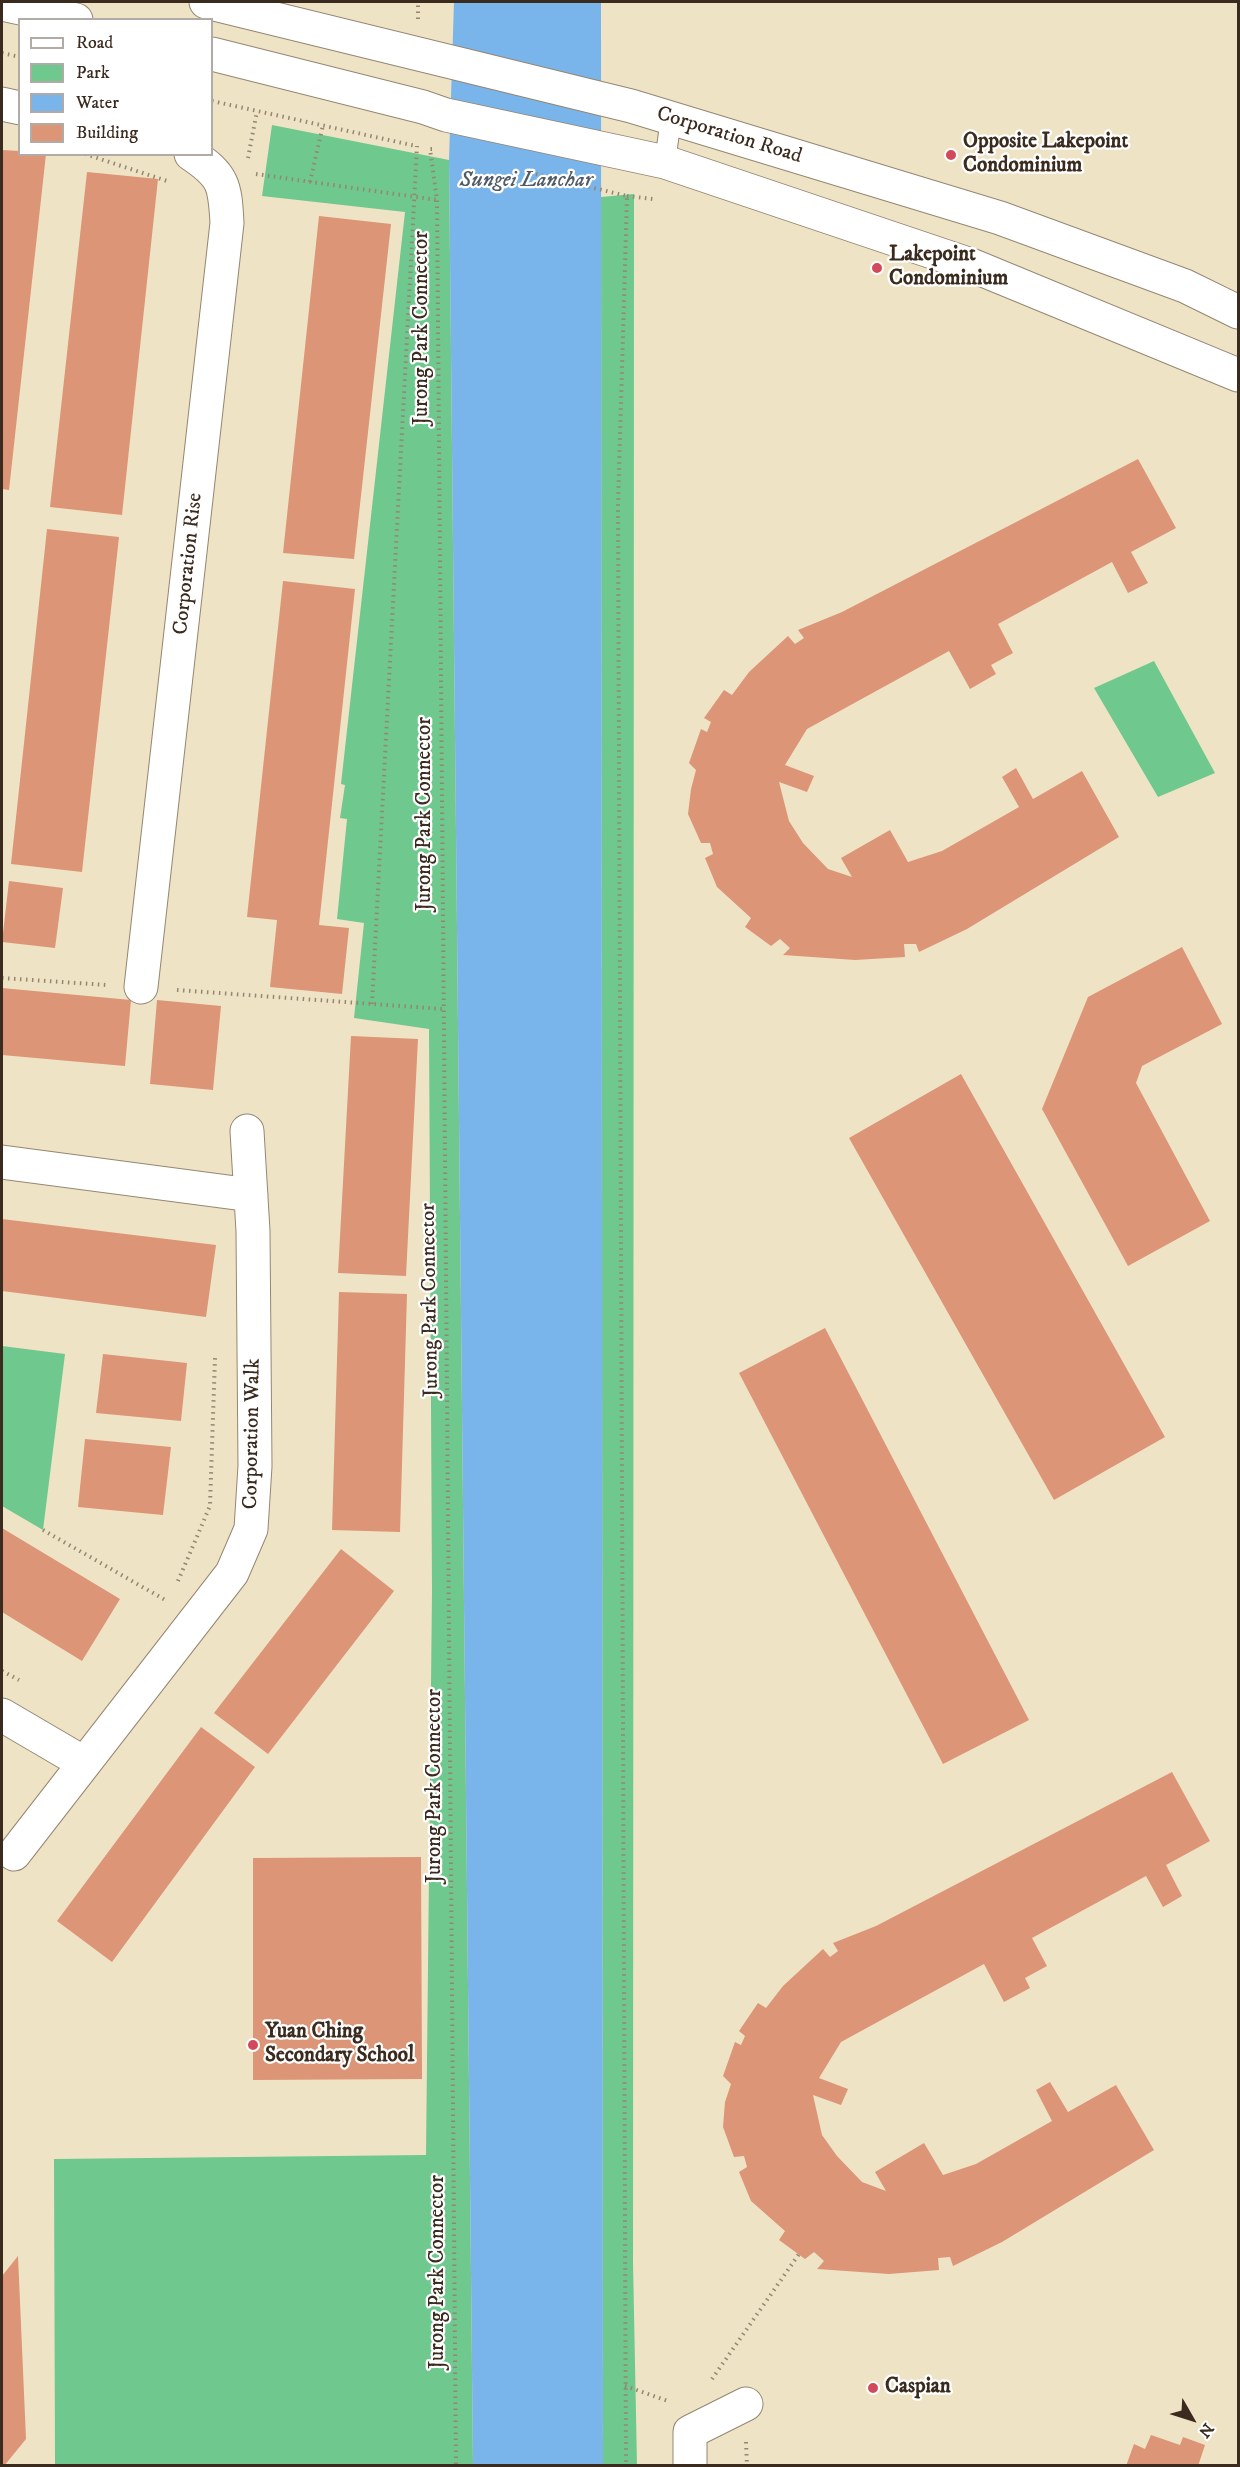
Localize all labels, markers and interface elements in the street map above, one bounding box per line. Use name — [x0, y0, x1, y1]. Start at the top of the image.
legend — [18, 18, 213, 156]
text: Road — [76, 32, 113, 54]
text: Park — [76, 62, 110, 84]
text: Water — [76, 92, 119, 114]
street label: Corporation Road — [653, 102, 805, 170]
text: Building — [76, 122, 138, 144]
place label: Opposite Lakepoint Condominium — [963, 130, 1128, 180]
marker: Opposite Lakepoint Condominium — [944, 148, 958, 162]
water label: Sungei Lanchar — [460, 168, 592, 194]
street label: Jurong Park Connector — [410, 231, 436, 425]
place label: Lakepoint Condominium — [889, 243, 1008, 293]
marker: Lakepoint Condominium — [870, 261, 884, 275]
street label: Corporation Rise — [169, 492, 209, 636]
street label: Jurong Park Connector — [413, 717, 439, 911]
street label: Jurong Park Connector — [417, 1203, 445, 1397]
street label: Corporation Walk — [239, 1358, 267, 1510]
street label: Jurong Park Connector — [423, 1689, 449, 1883]
place label: Yuan Ching Secondary School — [265, 2020, 414, 2070]
marker: Yuan Ching Secondary School — [246, 2038, 260, 2052]
street label: Jurong Park Connector — [426, 2175, 452, 2369]
place label: Caspian — [885, 2375, 951, 2401]
marker: Caspian — [866, 2381, 880, 2395]
north arrow — [1162, 2389, 1222, 2449]
text: N — [1194, 2419, 1218, 2442]

